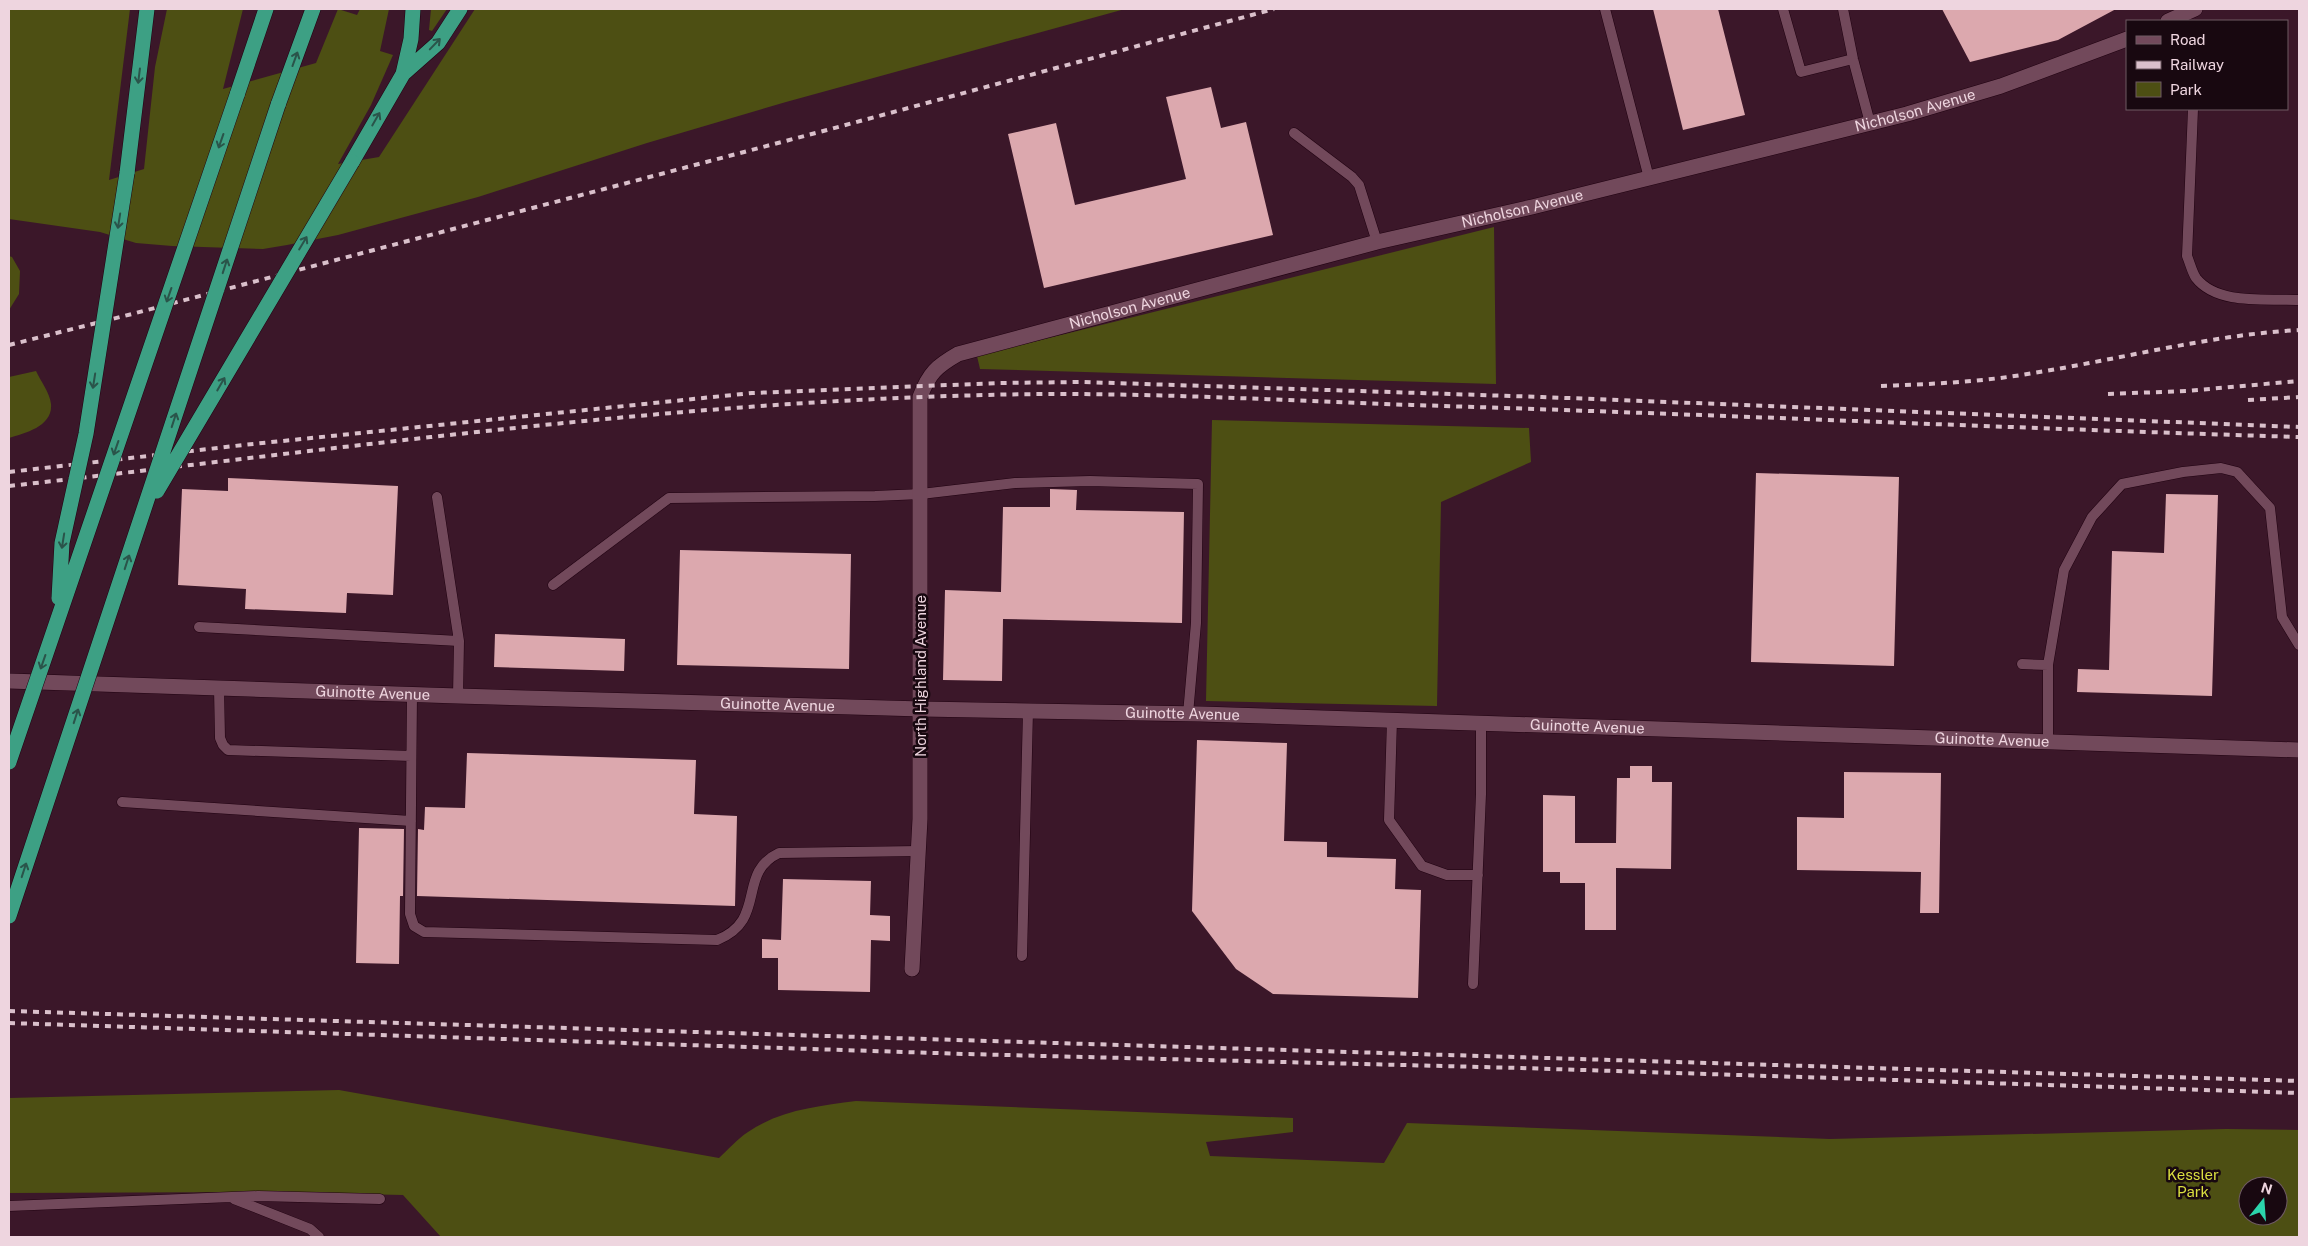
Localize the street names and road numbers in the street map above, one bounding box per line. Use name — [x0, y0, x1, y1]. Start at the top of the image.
street label: Nicholson Avenue — [1853, 85, 1977, 135]
street label: Nicholson Avenue — [1460, 186, 1585, 231]
street label: Nicholson Avenue — [1067, 283, 1192, 332]
street label: North Highland Avenue — [912, 595, 929, 757]
street label: Guinotte Avenue — [315, 682, 430, 703]
street label: Guinotte Avenue — [720, 694, 835, 715]
street label: Guinotte Avenue — [1125, 704, 1240, 723]
street label: Guinotte Avenue — [1530, 716, 1645, 737]
street label: Guinotte Avenue — [1934, 729, 2050, 750]

